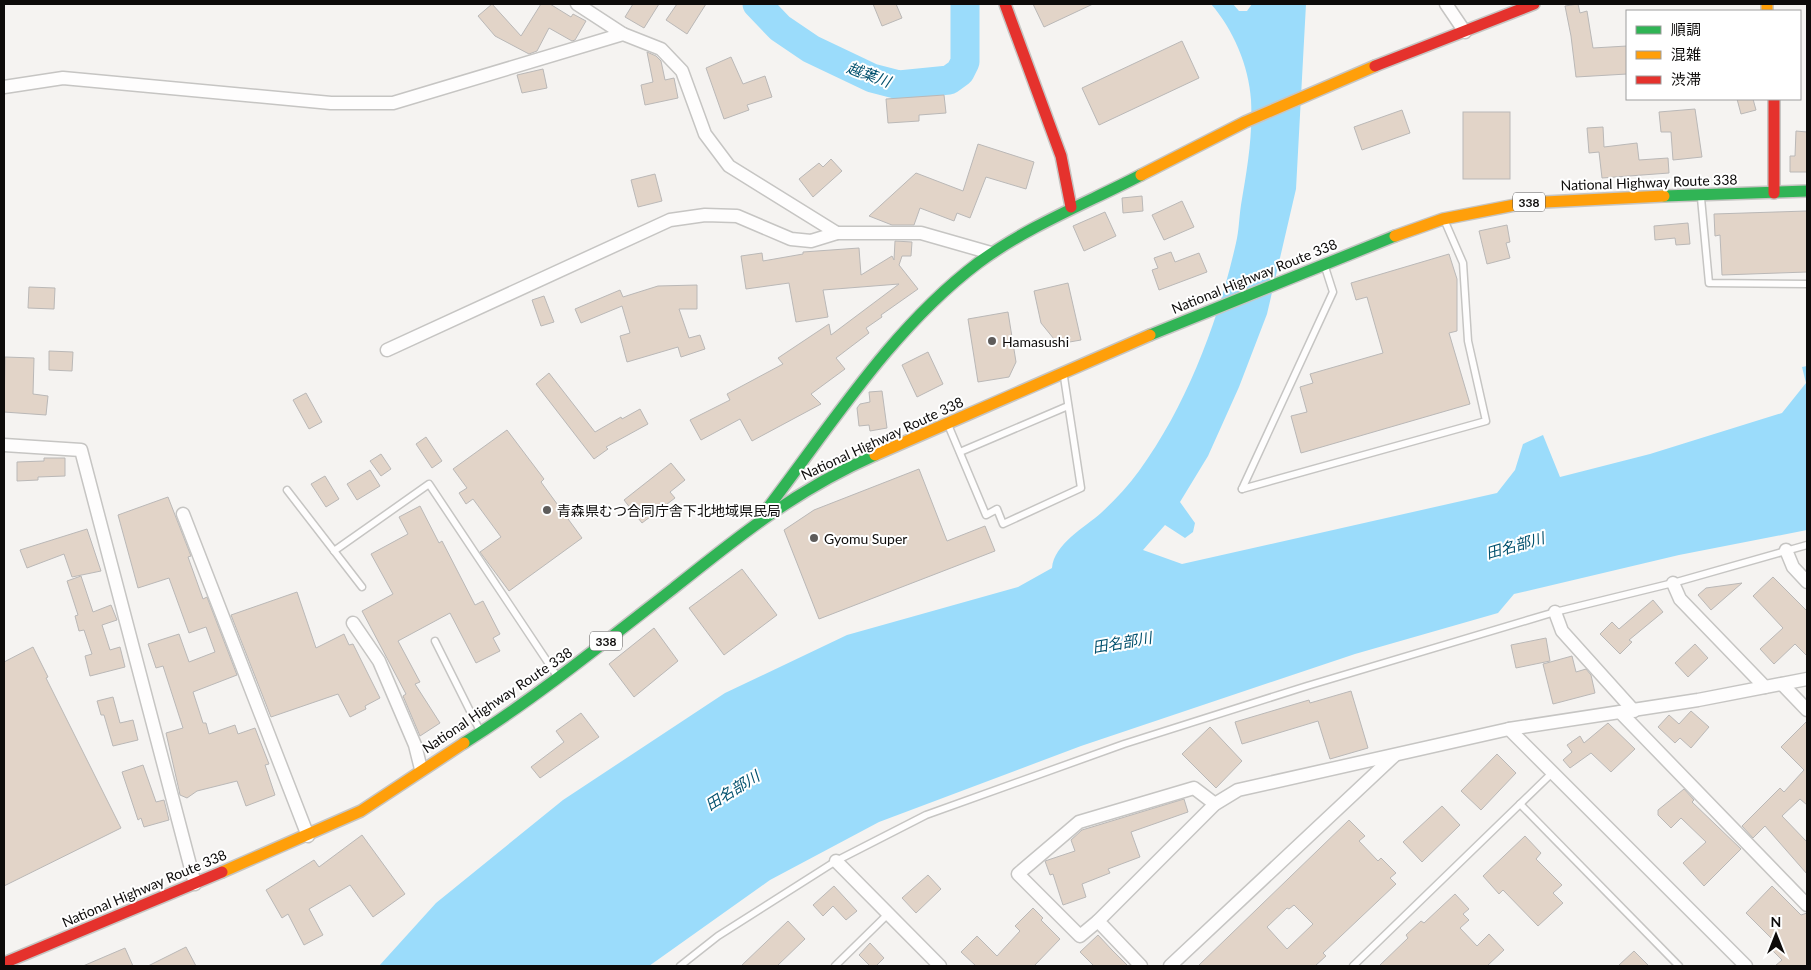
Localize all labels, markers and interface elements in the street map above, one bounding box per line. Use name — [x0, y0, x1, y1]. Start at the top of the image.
legend — [1626, 10, 1801, 100]
text: 順調 — [1671, 20, 1701, 38]
text: 混雑 — [1671, 45, 1701, 63]
water label: 越葉川 — [845, 58, 895, 91]
text: 渋滞 — [1671, 70, 1701, 88]
street label: National Highway Route 338 — [1560, 170, 1738, 194]
road number: 338 — [1513, 192, 1545, 212]
street label: National Highway Route 338 — [1169, 235, 1339, 317]
place label: Hamasushi — [1002, 333, 1069, 350]
marker: Hamasushi — [986, 335, 998, 347]
street label: National Highway Route 338 — [798, 393, 966, 483]
place label: 青森県むつ合同庁舎下北地域県民局 — [557, 502, 781, 519]
marker: 青森県むつ合同庁舎下北地域県民局 — [541, 504, 553, 516]
water label: 田名部川 — [1484, 528, 1548, 562]
place label: Gyomu Super — [824, 530, 907, 547]
marker: Gyomu Super — [808, 532, 820, 544]
water label: 田名部川 — [1091, 628, 1155, 656]
road number: 338 — [590, 631, 622, 650]
street label: National Highway Route 338 — [419, 643, 575, 757]
water label: 田名部川 — [702, 765, 764, 814]
street label: National Highway Route 338 — [59, 846, 229, 930]
north arrow — [1751, 910, 1801, 960]
text: N — [1771, 913, 1781, 930]

